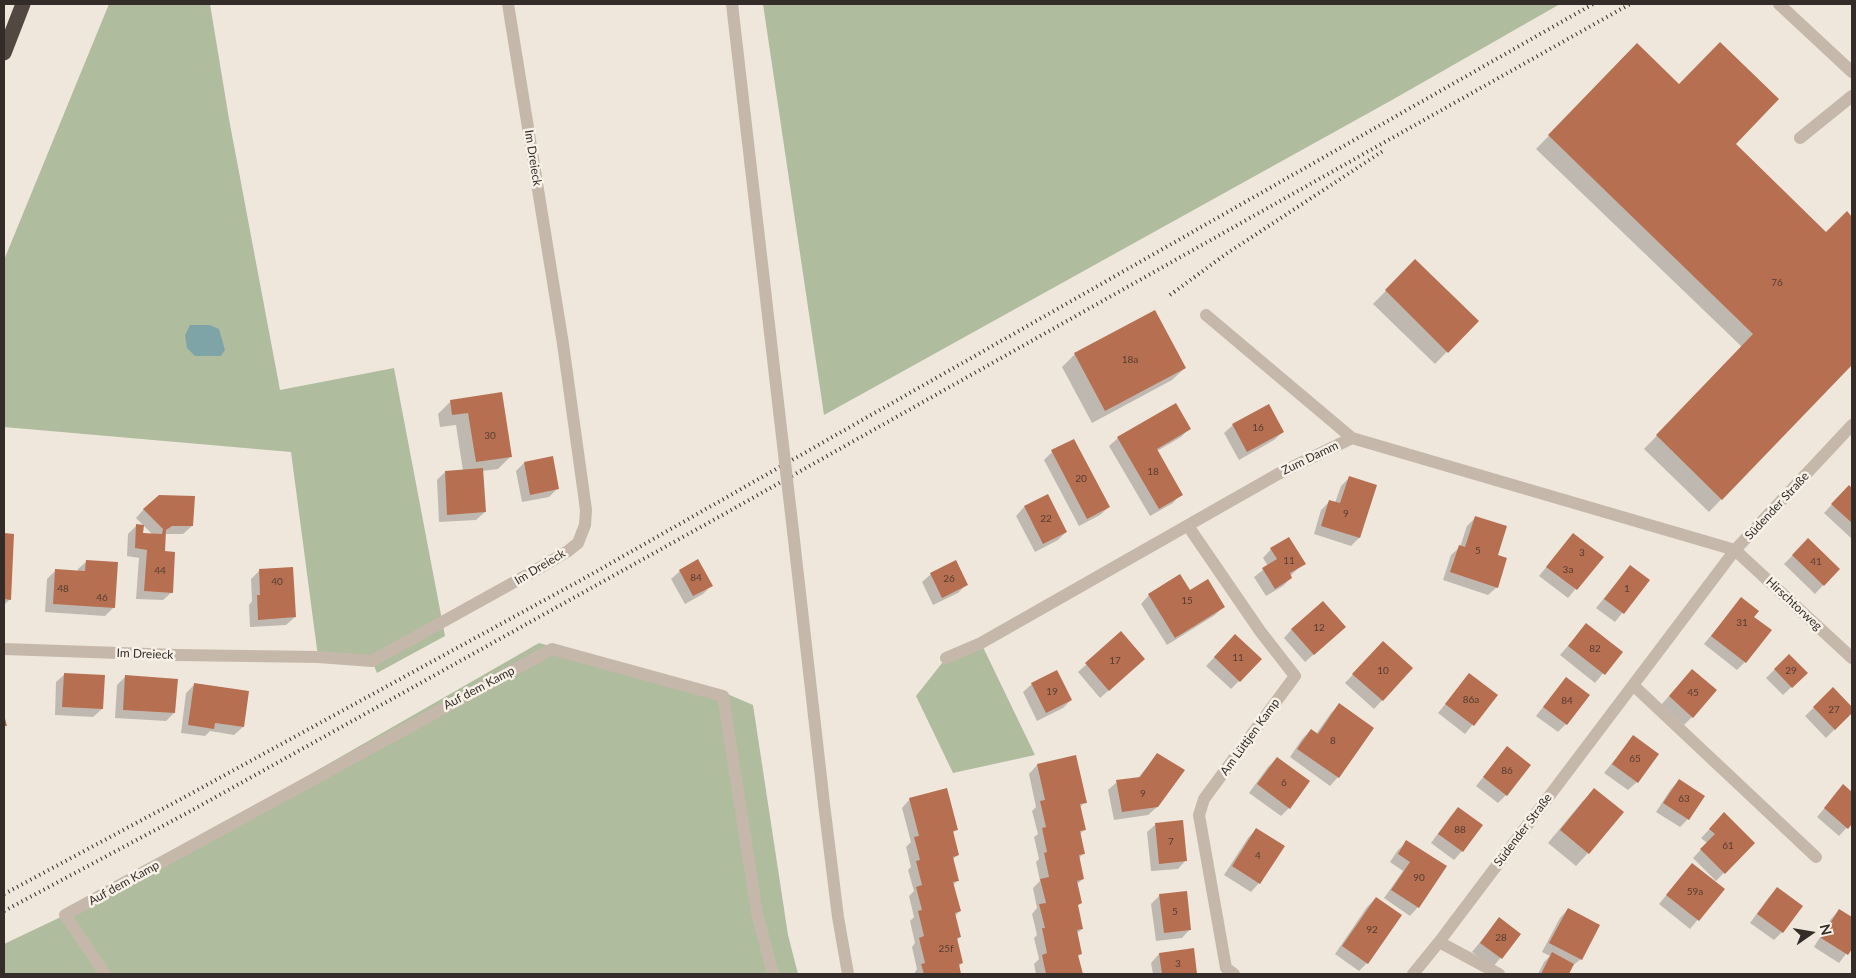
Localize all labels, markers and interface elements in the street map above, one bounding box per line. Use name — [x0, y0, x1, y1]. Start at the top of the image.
street label: Im Dreieck — [521, 129, 545, 187]
house number: 76 — [1771, 277, 1783, 289]
house number: 18a — [1122, 354, 1138, 366]
house number: 16 — [1252, 422, 1264, 434]
house number: 30 — [484, 430, 496, 442]
street label: Zum Damm — [1279, 438, 1341, 478]
house number: 18 — [1147, 466, 1159, 478]
street label: Südender Straße — [1742, 469, 1812, 543]
house number: 20 — [1075, 473, 1087, 485]
house number: 9 — [1343, 508, 1349, 520]
house number: 22 — [1040, 513, 1052, 525]
house number: 5 — [1475, 545, 1481, 557]
street label: Im Dreieck — [512, 546, 568, 588]
house number: 3 — [1579, 547, 1585, 559]
house number: 11 — [1283, 555, 1295, 567]
house number: 41 — [1810, 556, 1822, 568]
house number: 3a — [1563, 564, 1573, 576]
house number: 44 — [154, 565, 166, 577]
house number: 84 — [690, 572, 702, 584]
house number: 26 — [943, 573, 955, 585]
street label: Hirschtorweg — [1763, 574, 1825, 634]
house number: 40 — [271, 576, 283, 588]
house number: 48 — [57, 583, 69, 595]
house number: 1 — [1624, 583, 1630, 595]
house number: 46 — [96, 592, 108, 604]
house number: 15 — [1181, 595, 1193, 607]
house number: 31 — [1736, 617, 1748, 629]
house number: 12 — [1313, 622, 1325, 634]
house number: 82 — [1589, 643, 1601, 655]
street label: Im Dreieck — [116, 646, 174, 662]
house number: 11 — [1232, 652, 1244, 664]
house number: 17 — [1109, 655, 1121, 667]
street label: Auf dem Kamp — [441, 663, 517, 713]
house number: 10 — [1377, 665, 1389, 677]
house number: 29 — [1785, 665, 1797, 677]
house number: 19 — [1046, 686, 1058, 698]
house number: 45 — [1687, 687, 1699, 699]
house number: 86a — [1463, 694, 1479, 706]
house number: 84 — [1561, 695, 1573, 707]
street label: Am Lüttjen Kamp — [1217, 696, 1283, 778]
house number: 27 — [1828, 704, 1840, 716]
house number: 8 — [1330, 735, 1336, 747]
house number: 65 — [1629, 753, 1641, 765]
house number: 86 — [1501, 765, 1513, 777]
house number: 6 — [1281, 777, 1287, 789]
house number: 9 — [1140, 788, 1146, 800]
street label: Südender Straße — [1491, 791, 1555, 869]
house number: 63 — [1678, 793, 1690, 805]
house number: 88 — [1454, 824, 1466, 836]
house number: 7 — [1168, 836, 1174, 848]
house number: 61 — [1722, 840, 1734, 852]
house number: 4 — [1255, 850, 1261, 862]
street label: Auf dem Kamp — [86, 858, 162, 908]
house number: 90 — [1413, 872, 1425, 884]
house number: 59a — [1687, 886, 1703, 898]
house number: 5 — [1172, 906, 1178, 918]
north arrow — [1786, 908, 1836, 958]
text: N — [1817, 922, 1836, 937]
house number: 92 — [1366, 924, 1378, 936]
house number: 28 — [1495, 932, 1507, 944]
house number: 25f — [938, 943, 954, 955]
house number: 3 — [1175, 958, 1181, 970]

